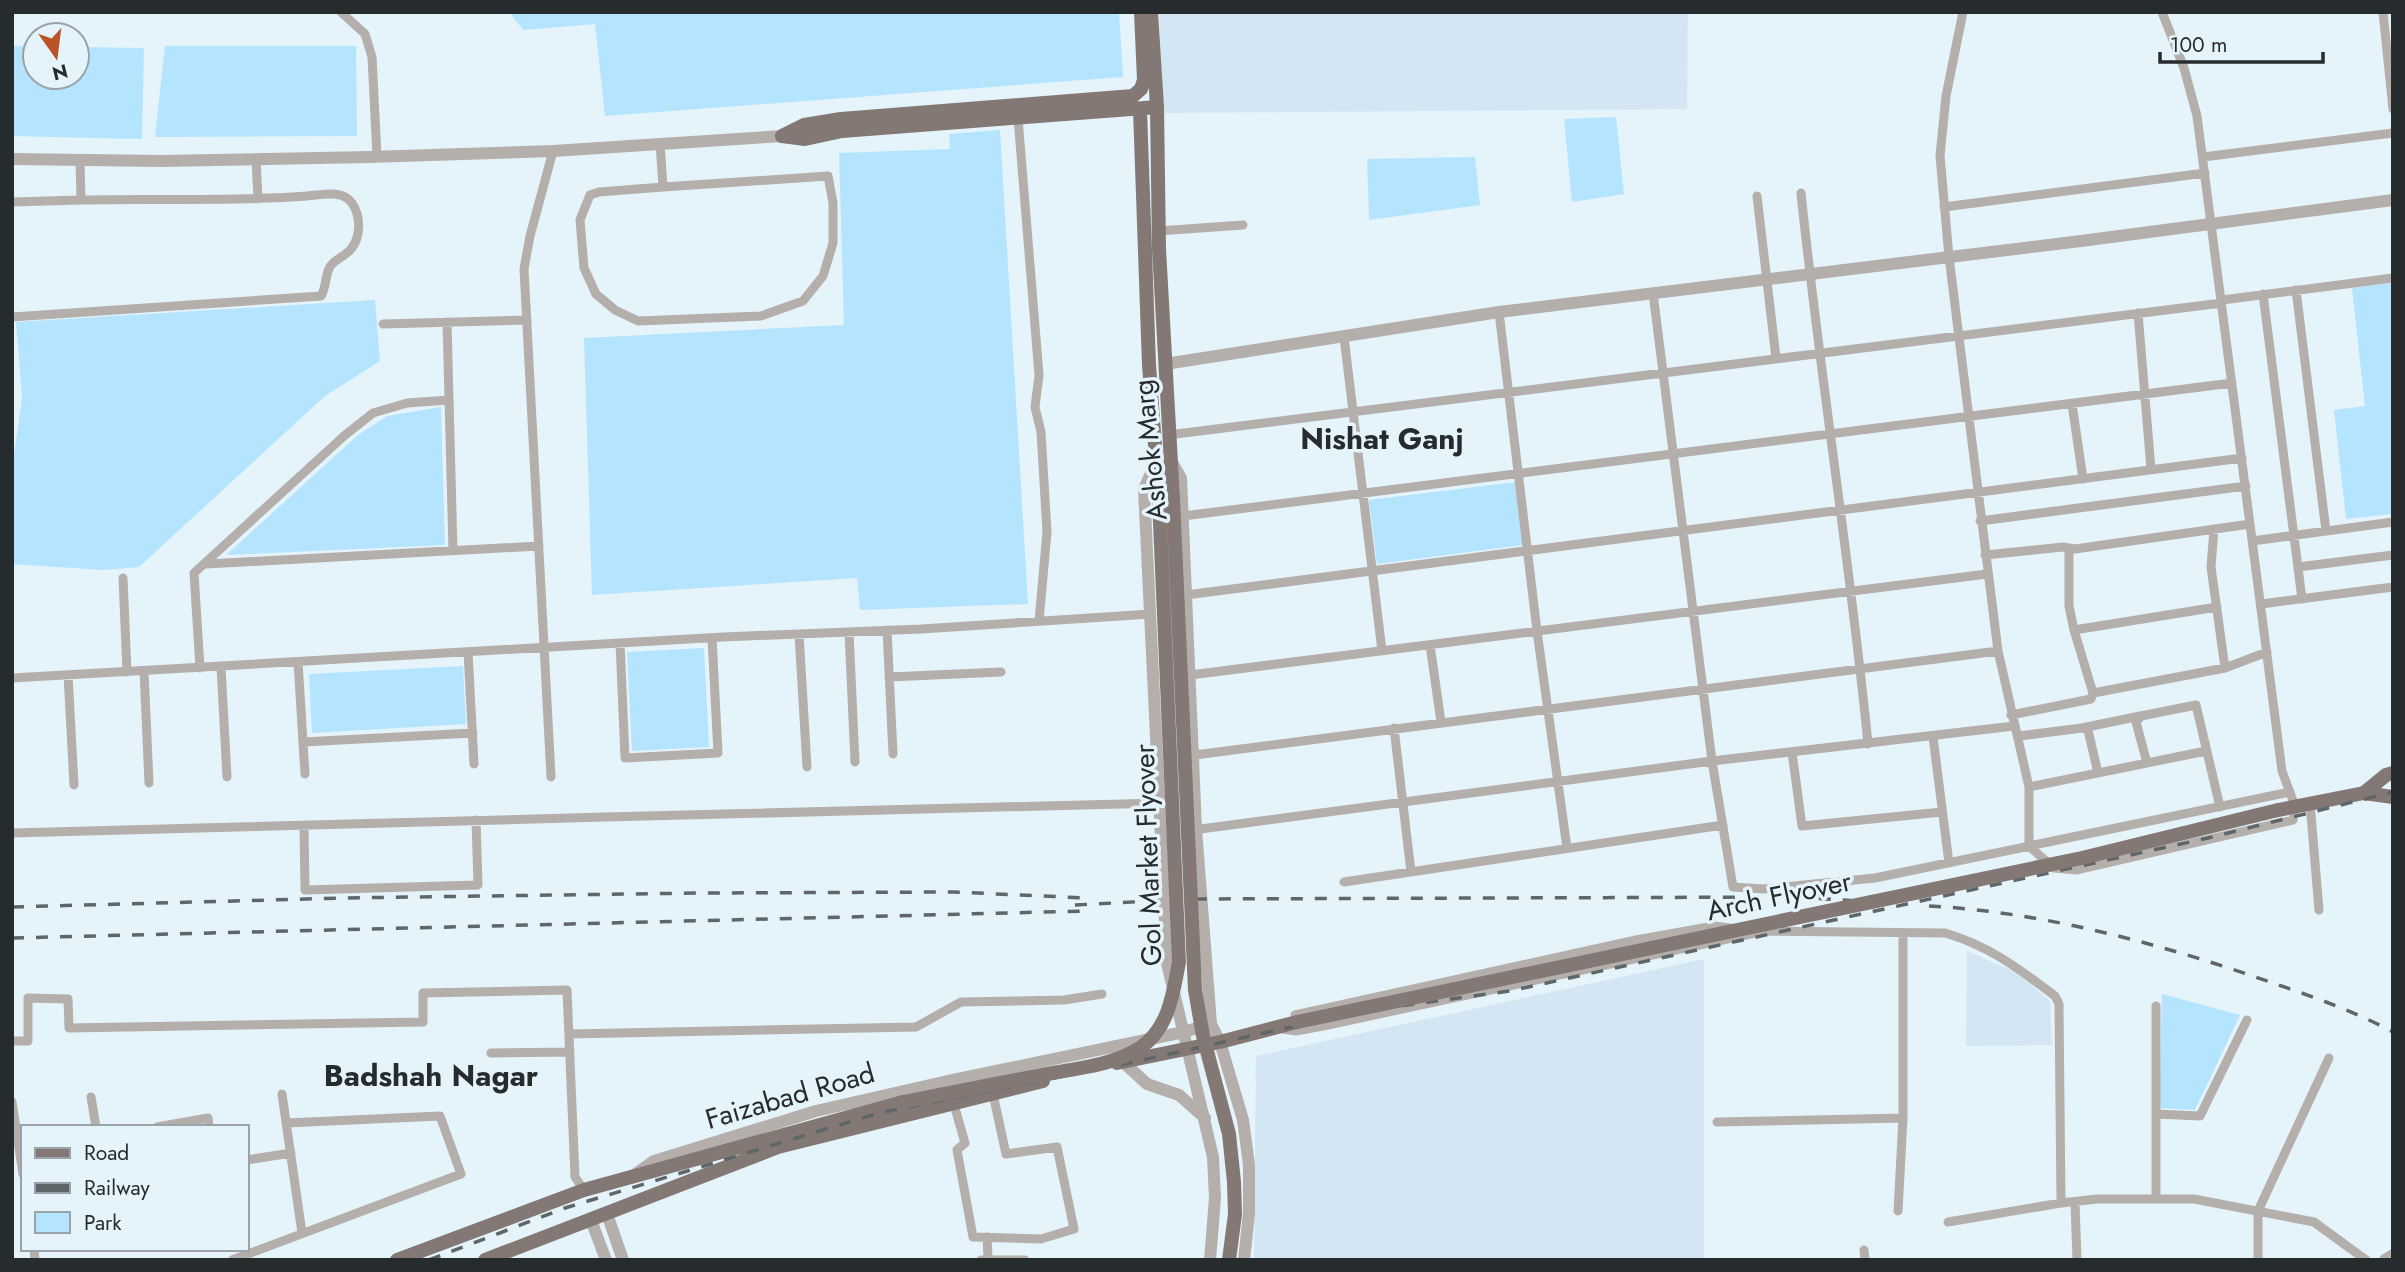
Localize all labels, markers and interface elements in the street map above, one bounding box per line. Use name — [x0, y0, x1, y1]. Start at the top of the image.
north arrow — [21, 21, 91, 91]
scale bar — [2160, 21, 2323, 65]
text: 100 m — [2170, 30, 2227, 60]
text: N — [49, 57, 71, 87]
street label: Ashok Marg — [1122, 377, 1178, 523]
district label: Nishat Ganj — [1300, 417, 1464, 460]
street label: Gol Market Flyover — [1124, 743, 1172, 967]
street label: Arch Flyover — [1703, 861, 1856, 931]
street label: Faizabad Road — [701, 1052, 879, 1140]
district label: Badshah Nagar — [324, 1054, 539, 1097]
legend — [21, 1125, 248, 1251]
text: Road — [84, 1138, 129, 1168]
text: Railway — [84, 1173, 150, 1203]
text: Park — [84, 1208, 122, 1238]

